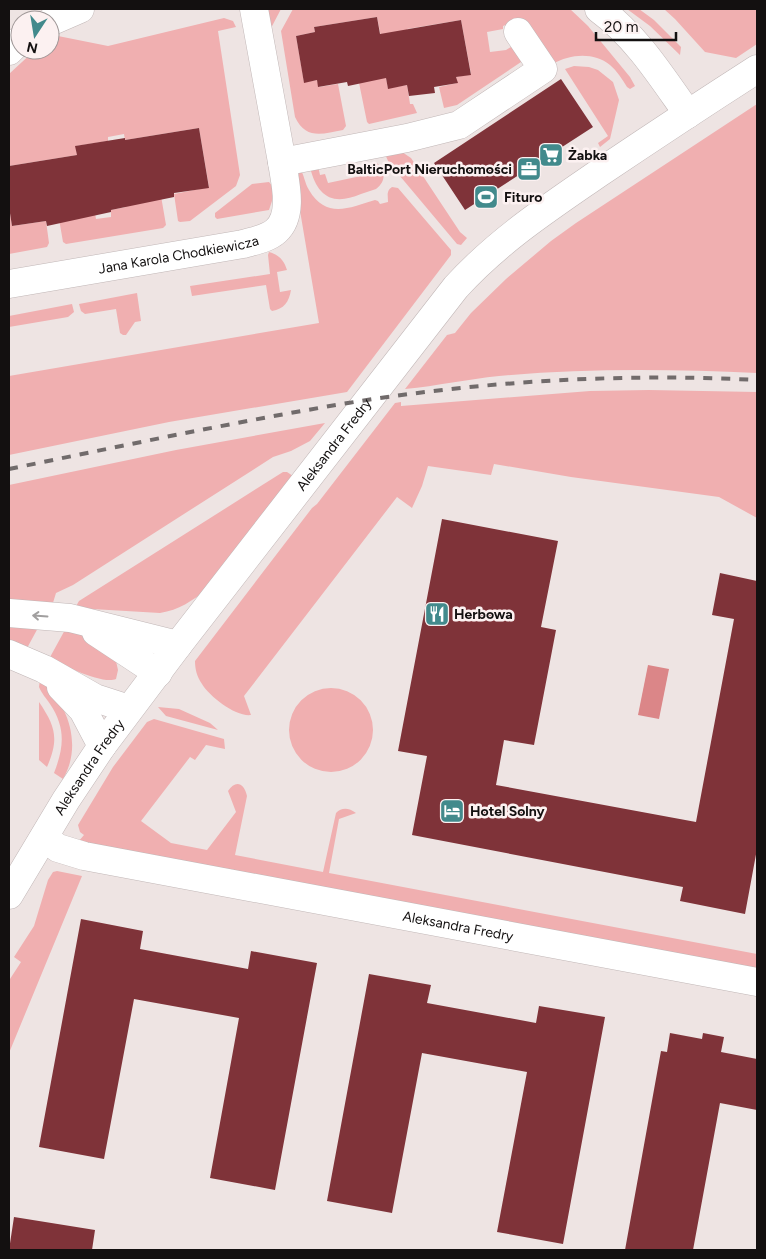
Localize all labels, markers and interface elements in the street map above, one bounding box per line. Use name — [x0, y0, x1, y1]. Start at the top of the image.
north arrow — [10, 10, 60, 60]
scale bar — [596, 10, 676, 42]
text: 20 m — [604, 18, 638, 36]
text: N — [25, 38, 39, 57]
supermarket icon: Żabka — [538, 142, 564, 168]
place label: Żabka — [568, 147, 607, 164]
office icon: BalticPort Nieruchomości — [516, 156, 542, 182]
place label: BalticPort Nieruchomości — [347, 161, 512, 178]
sports icon: Fituro — [473, 184, 499, 210]
place label: Fituro — [504, 189, 542, 206]
street label: Jana Karola Chodkiewicza — [97, 232, 261, 278]
street label: Aleksandra Fredry — [293, 395, 376, 494]
restaurant icon: Herbowa — [424, 601, 450, 627]
place label: Herbowa — [454, 606, 513, 623]
one-way arrow — [32, 611, 48, 620]
street label: Aleksandra Fredry — [51, 716, 128, 818]
hotel icon: Hotel Solny — [439, 798, 465, 824]
place label: Hotel Solny — [470, 803, 545, 820]
street label: Aleksandra Fredry — [401, 908, 515, 945]

